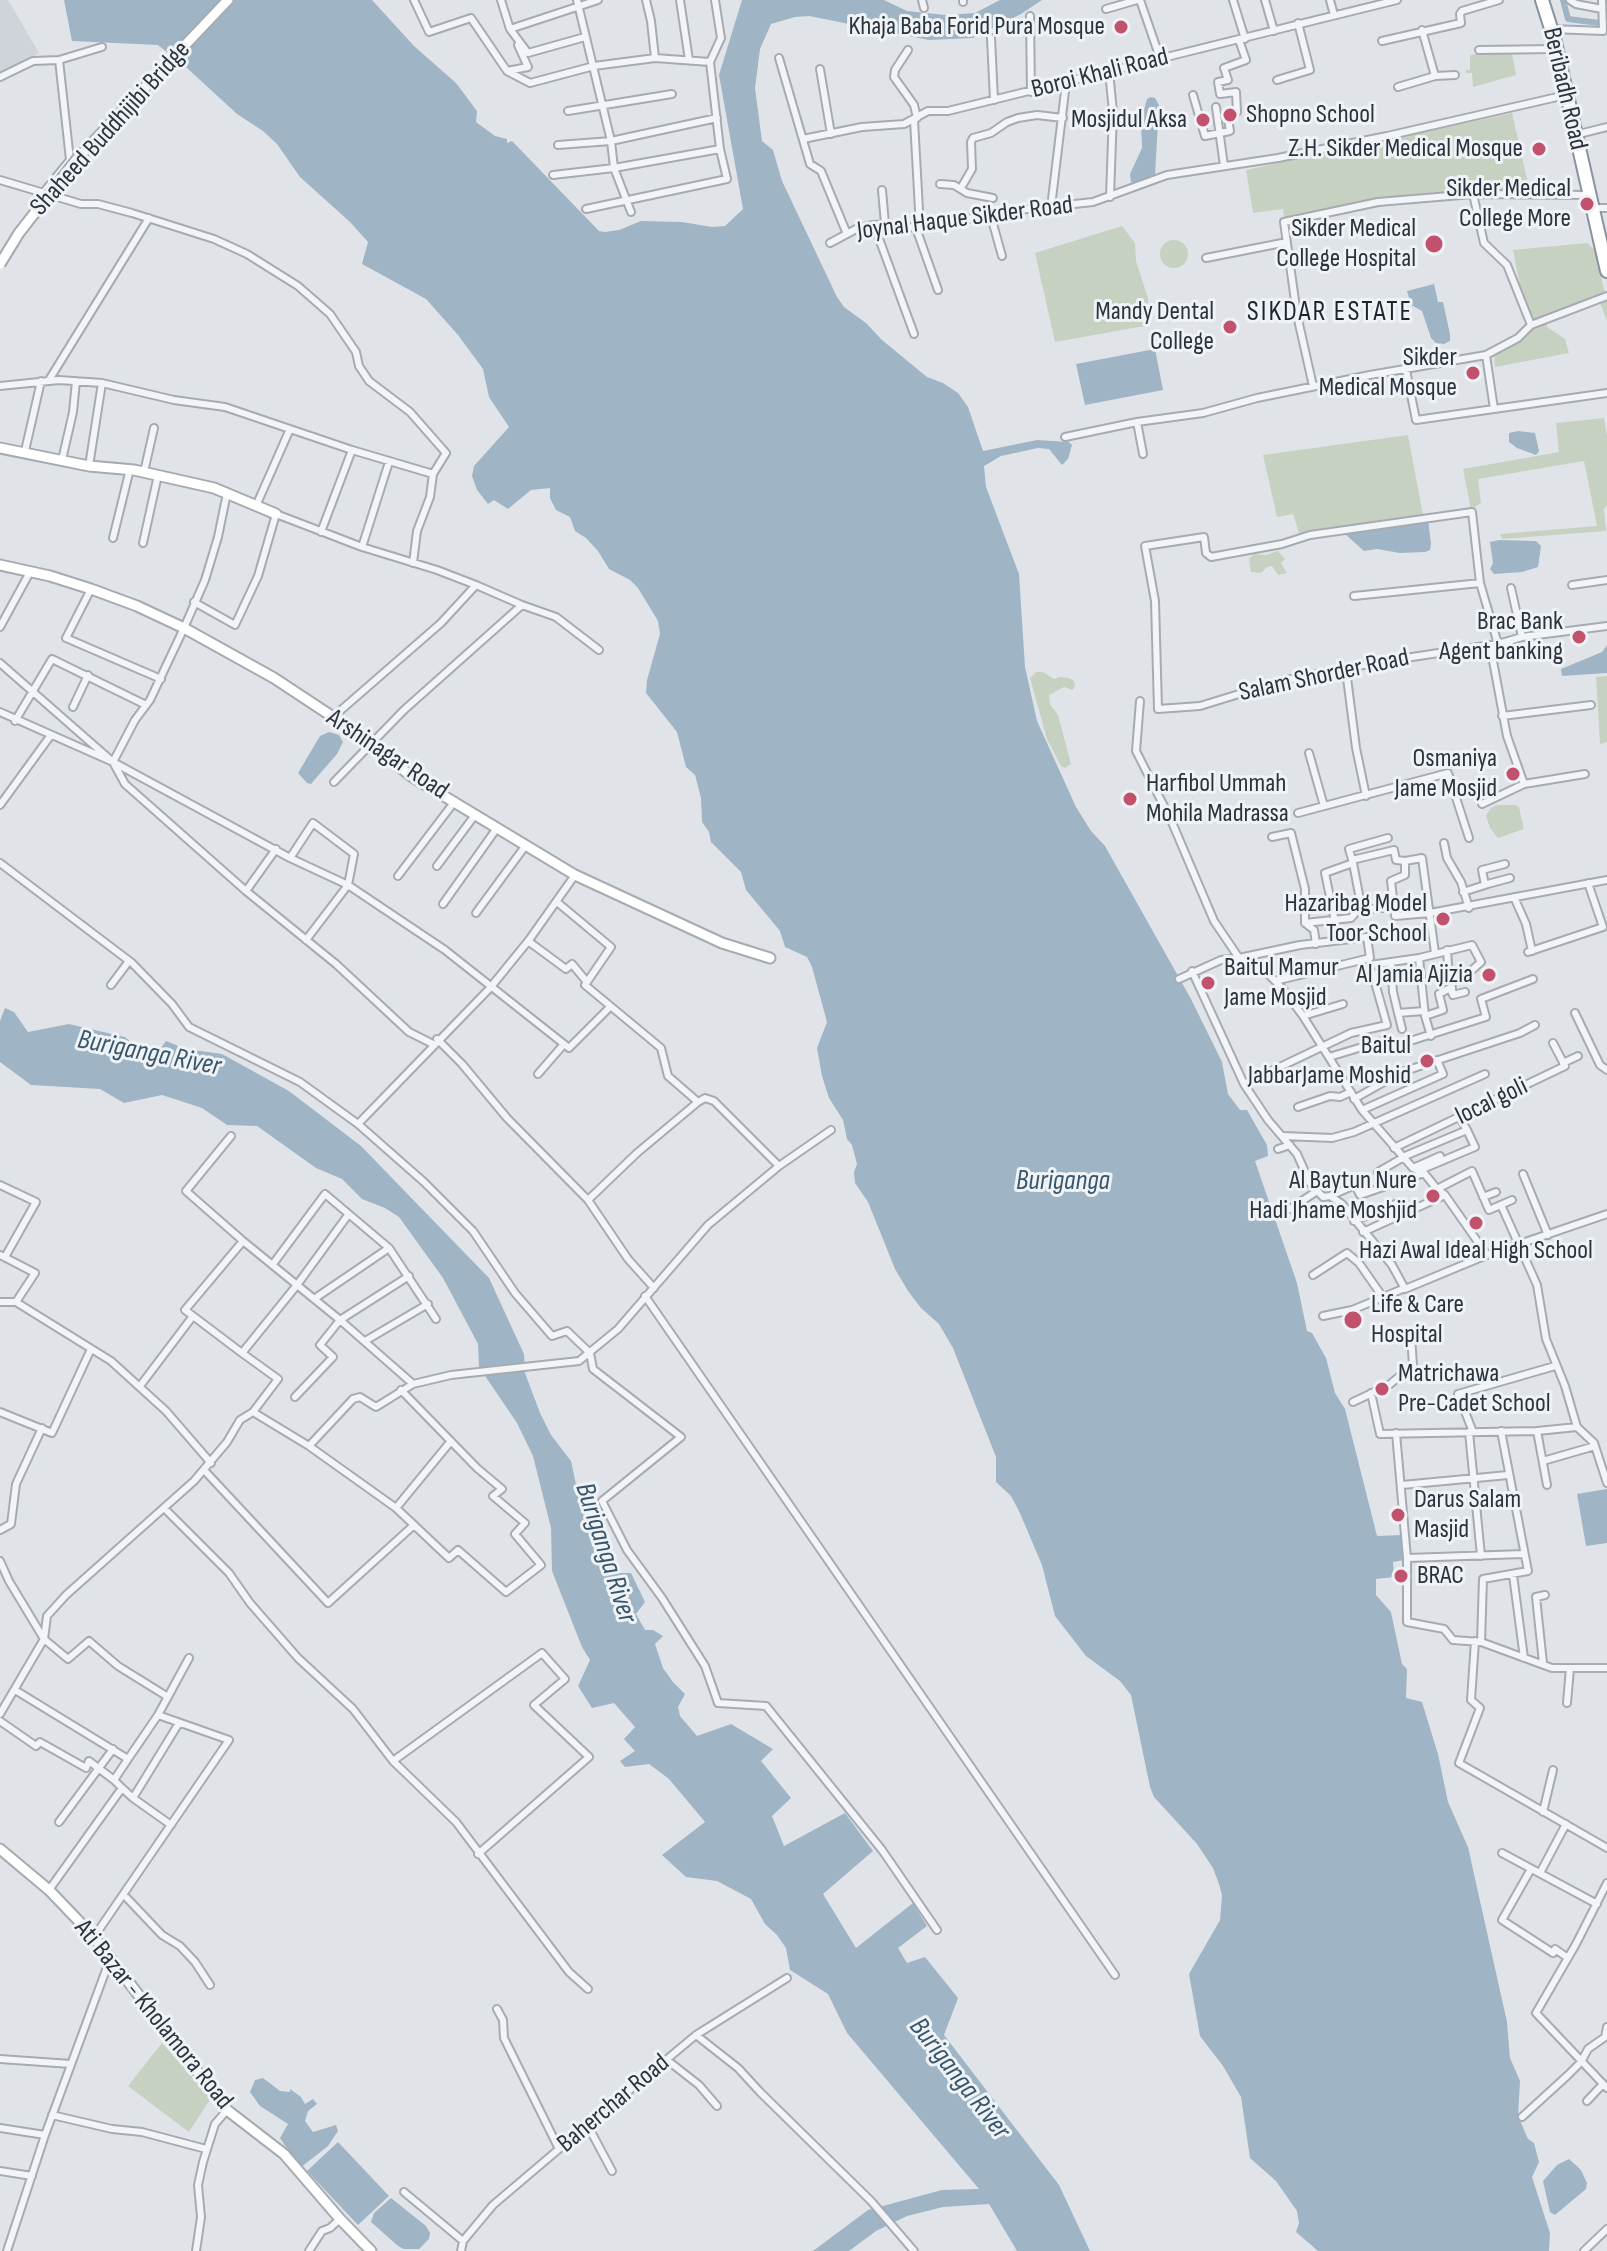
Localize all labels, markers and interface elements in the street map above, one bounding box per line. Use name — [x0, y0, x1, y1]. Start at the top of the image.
place label: Khaja Baba Forid Pura Mosque — [848, 11, 1105, 43]
marker: Khaja Baba Forid Pura Mosque — [1112, 18, 1130, 36]
street label: Beribadh Road — [1535, 25, 1593, 153]
street label: Shaheed Buddhijibi Bridge — [24, 35, 198, 223]
street label: Boroi Khali Road — [1028, 42, 1172, 106]
place label: Shopno School — [1246, 99, 1375, 131]
place label: Mosjidul Aksa — [1071, 104, 1187, 136]
marker: Shopno School — [1221, 106, 1239, 124]
marker: Mosjidul Aksa — [1194, 111, 1212, 129]
place label: Z.H. Sikder Medical Mosque — [1288, 133, 1523, 165]
marker: Z.H. Sikder Medical Mosque — [1530, 140, 1548, 158]
place label: Sikder Medical College More — [1446, 173, 1571, 234]
street label: Joynal Haque Sikder Road — [855, 190, 1075, 248]
marker: Sikder Medical College More — [1578, 195, 1596, 213]
place label: Sikder Medical College Hospital — [1276, 213, 1416, 274]
marker: Sikder Medical College Hospital — [1423, 233, 1445, 255]
place label: Mandy Dental College — [1095, 296, 1214, 358]
district label: SIKDAR ESTATE — [1247, 296, 1413, 330]
marker: Mandy Dental College — [1221, 318, 1239, 336]
place label: Sikder Medical Mosque — [1319, 342, 1457, 404]
marker: Sikder Medical Mosque — [1464, 364, 1482, 382]
place label: Brac Bank Agent banking — [1439, 606, 1563, 668]
marker: Brac Bank Agent banking — [1570, 628, 1588, 646]
street label: Salam Shorder Road — [1236, 643, 1412, 709]
street label: Arshinagar Road — [320, 703, 454, 807]
place label: Osmaniya Jame Mosjid — [1394, 743, 1497, 804]
marker: Osmaniya Jame Mosjid — [1504, 765, 1522, 783]
place label: Harfibol Ummah Mohila Madrassa — [1146, 768, 1289, 830]
marker: Harfibol Ummah Mohila Madrassa — [1121, 790, 1139, 808]
place label: Hazaribag Model Toor School — [1284, 888, 1427, 950]
marker: Hazaribag Model Toor School — [1434, 910, 1452, 928]
place label: Baitul Mamur Jame Mosjid — [1224, 952, 1339, 1014]
place label: Al Jamia Ajizia — [1356, 959, 1473, 991]
marker: Al Jamia Ajizia — [1480, 966, 1498, 984]
marker: Baitul Mamur Jame Mosjid — [1199, 974, 1217, 992]
water label: Buriganga River — [75, 1024, 223, 1084]
place label: Baitul JabbarJame Moshid — [1248, 1030, 1411, 1092]
marker: Baitul JabbarJame Moshid — [1418, 1052, 1436, 1070]
street label: local goli — [1451, 1071, 1533, 1133]
water label: Buriganga — [1016, 1165, 1110, 1199]
place label: Al Baytun Nure Hadi Jhame Moshjid — [1249, 1165, 1417, 1226]
marker: Al Baytun Nure Hadi Jhame Moshjid — [1424, 1187, 1442, 1205]
marker: Hazi Awal Ideal High School — [1467, 1214, 1485, 1232]
place label: Hazi Awal Ideal High School — [1359, 1235, 1593, 1267]
place label: Life & Care Hospital — [1371, 1289, 1464, 1350]
marker: Life & Care Hospital — [1342, 1309, 1364, 1331]
place label: Matrichawa Pre-Cadet School — [1398, 1358, 1551, 1420]
marker: Matrichawa Pre-Cadet School — [1373, 1380, 1391, 1398]
water label: Buriganga River — [567, 1479, 643, 1627]
place label: Darus Salam Masjid — [1414, 1484, 1521, 1546]
marker: Darus Salam Masjid — [1389, 1506, 1407, 1524]
place label: BRAC — [1417, 1560, 1464, 1592]
marker: BRAC — [1392, 1567, 1410, 1585]
street label: Ati Bazar - Kholamora Road — [67, 1914, 239, 2116]
water label: Buriganga River — [901, 2012, 1017, 2146]
street label: Baherchar Road — [552, 2048, 676, 2160]

